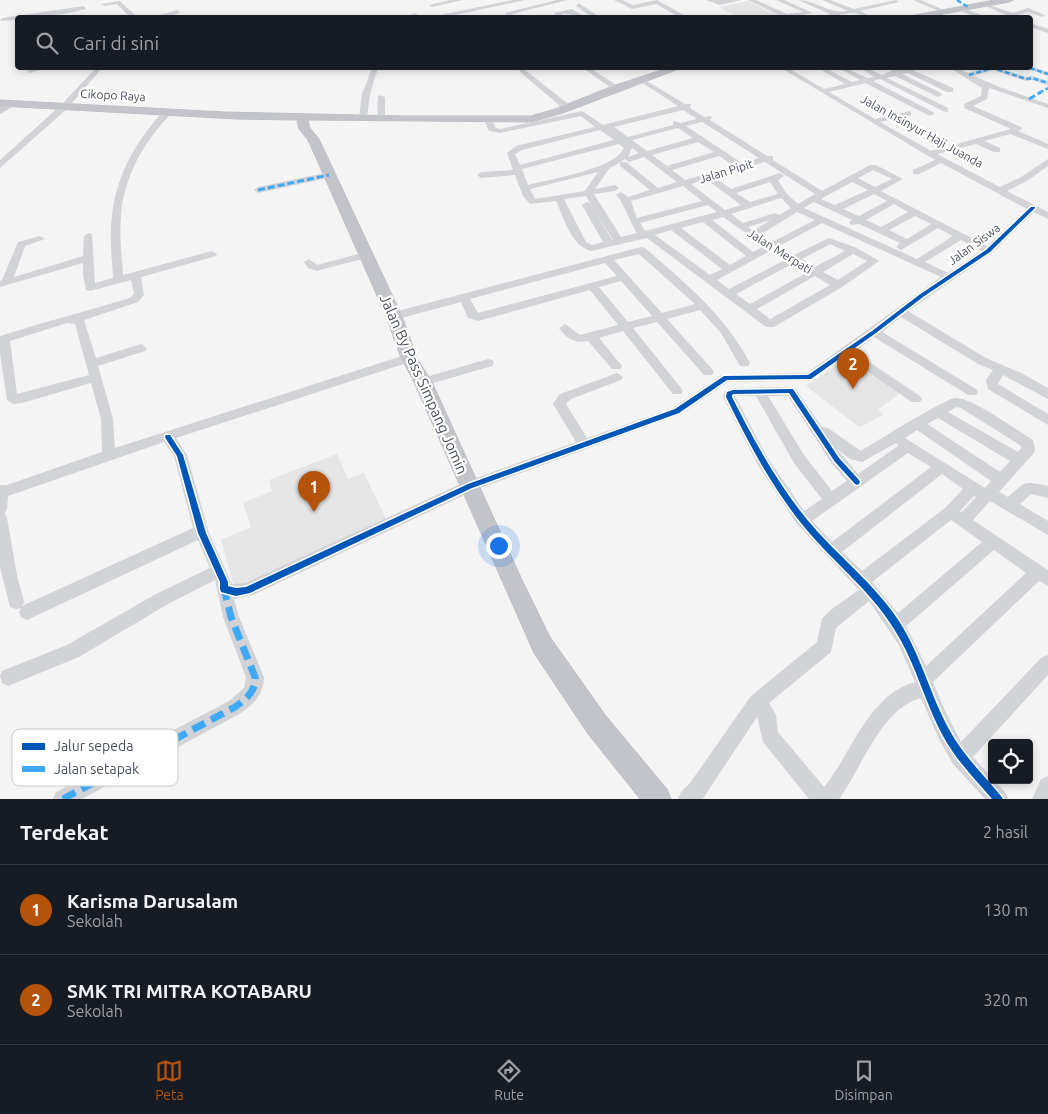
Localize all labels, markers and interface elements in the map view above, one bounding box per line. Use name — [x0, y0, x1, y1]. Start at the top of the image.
search box — [15, 15, 1033, 70]
icon: search — [33, 29, 61, 57]
text: Cari di sini — [73, 32, 159, 54]
street label: Cikopo Raya — [80, 87, 146, 103]
street label: Jalan Insinyur Haji Juanda — [859, 92, 985, 170]
street label: Jalan Pipit — [697, 157, 755, 185]
street label: Jalan Siswa — [946, 221, 1002, 267]
street label: Jalan Merpati — [745, 226, 815, 276]
street label: Jalan By Pass Simpang Jomin — [377, 292, 471, 476]
pin: 2 — [837, 348, 869, 389]
pin: 1 — [298, 471, 330, 512]
your location — [486, 533, 512, 559]
legend — [12, 729, 178, 786]
text: Jalur sepeda — [54, 738, 133, 754]
map controls — [988, 739, 1033, 784]
button: locate — [988, 739, 1033, 784]
text: Jalan setapak — [54, 761, 139, 777]
text: Terdekat — [20, 820, 108, 844]
text: 2 hasil — [983, 823, 1028, 841]
text: Karisma Darusalam — [67, 890, 238, 912]
text: 1 — [31, 901, 41, 919]
text: 130 m — [983, 901, 1028, 919]
text: Sekolah — [67, 912, 123, 930]
text: SMK TRI MITRA KOTABARU — [67, 980, 312, 1002]
text: 2 — [31, 991, 41, 1009]
text: 320 m — [983, 991, 1028, 1009]
text: Sekolah — [67, 1002, 123, 1020]
tab: Peta — [155, 1057, 184, 1103]
tab: Rute — [494, 1057, 524, 1103]
tab: Disimpan — [835, 1057, 893, 1103]

